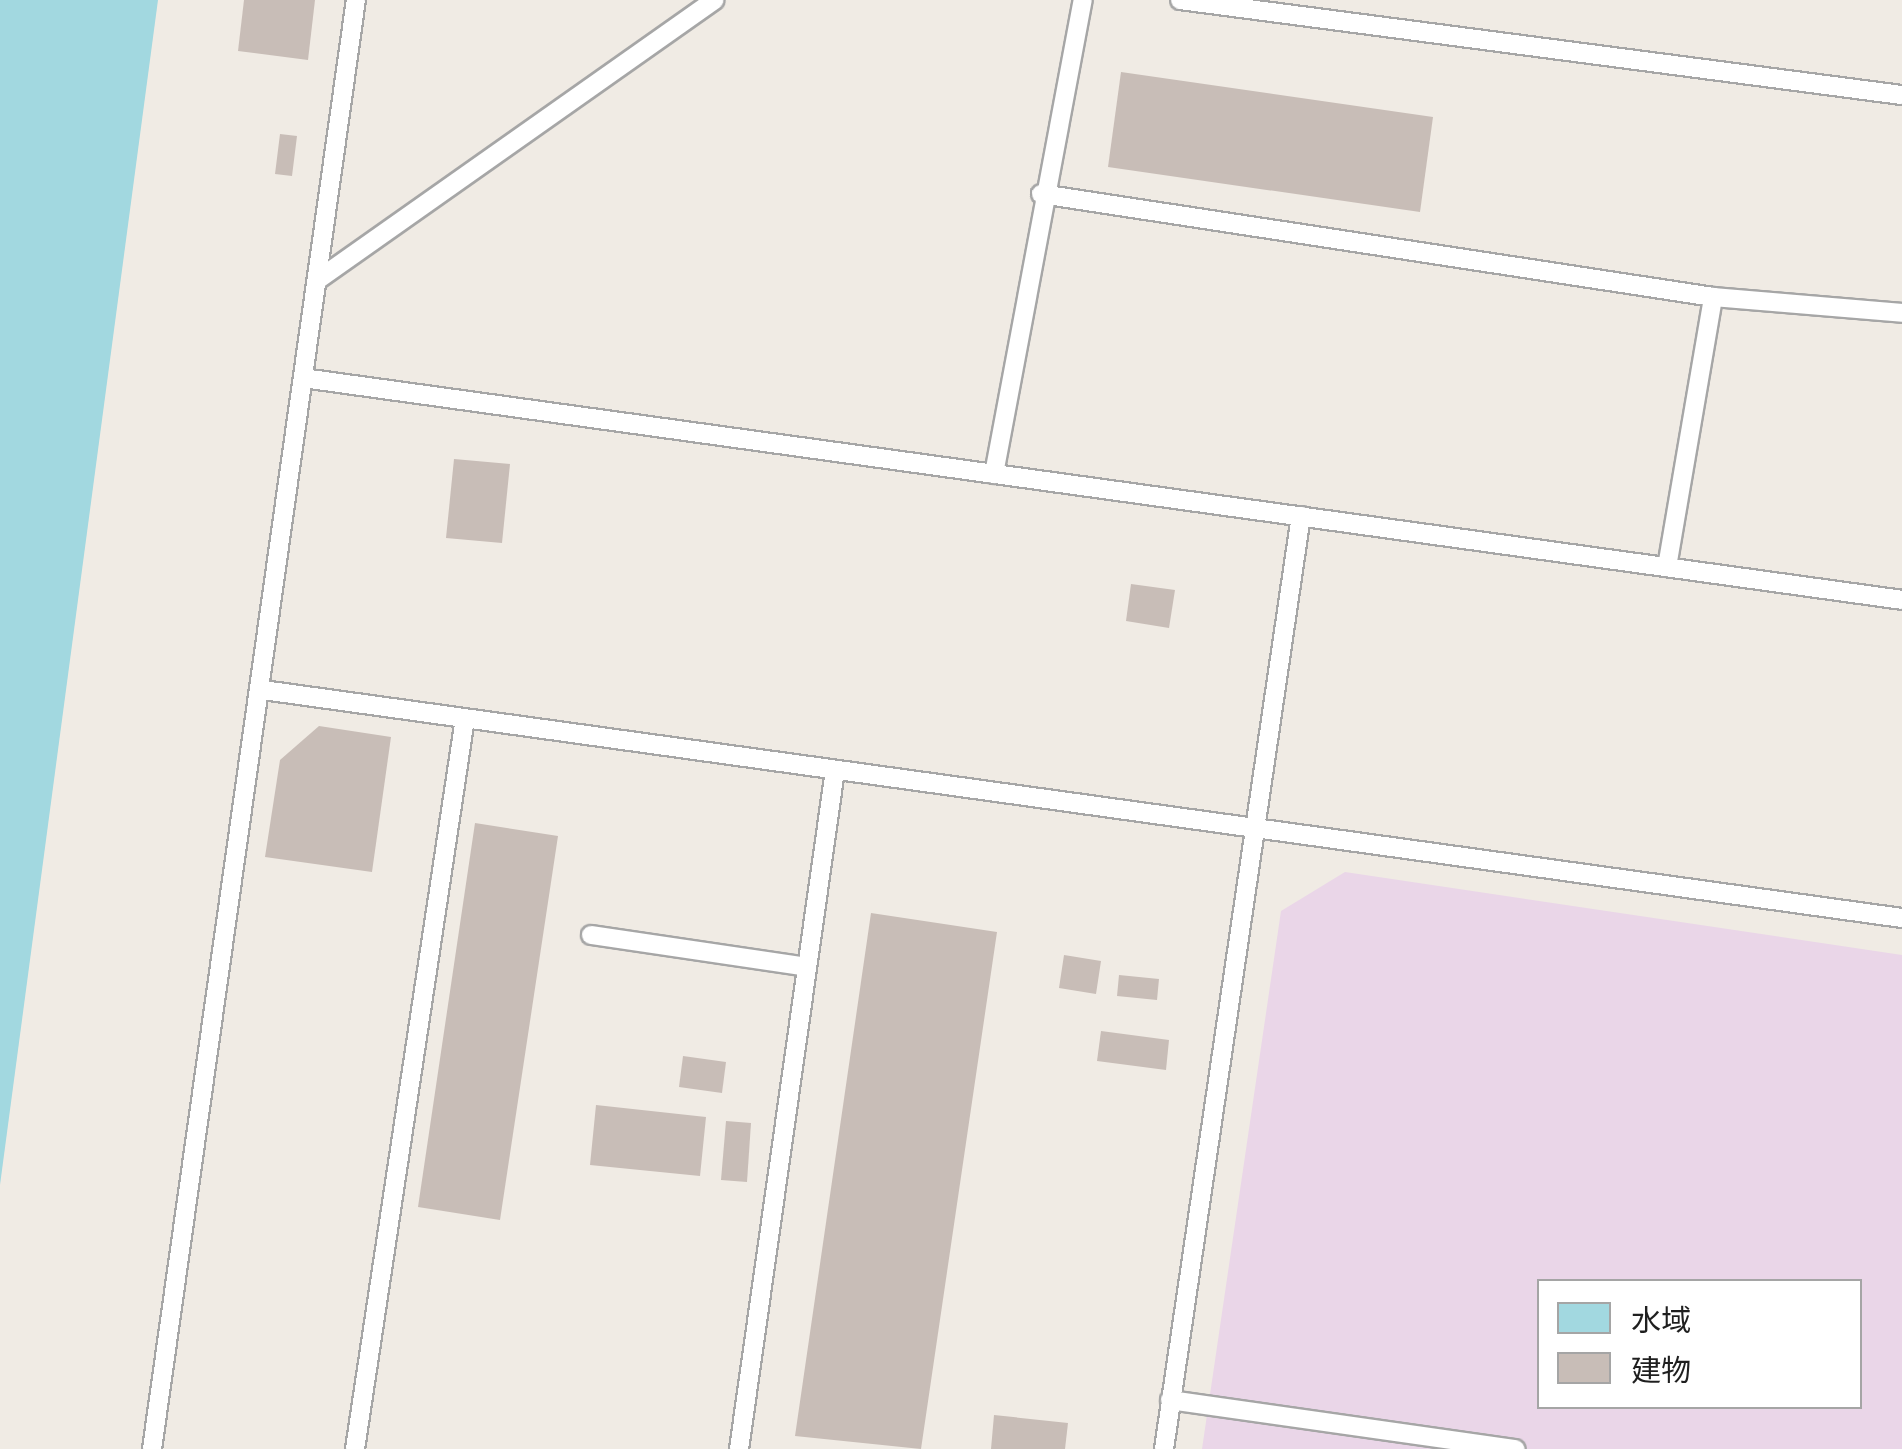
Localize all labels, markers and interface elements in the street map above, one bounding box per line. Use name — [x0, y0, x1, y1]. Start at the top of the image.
legend — [1537, 1279, 1862, 1409]
text: 水域 — [1631, 1300, 1691, 1339]
text: 建物 — [1631, 1350, 1691, 1389]

